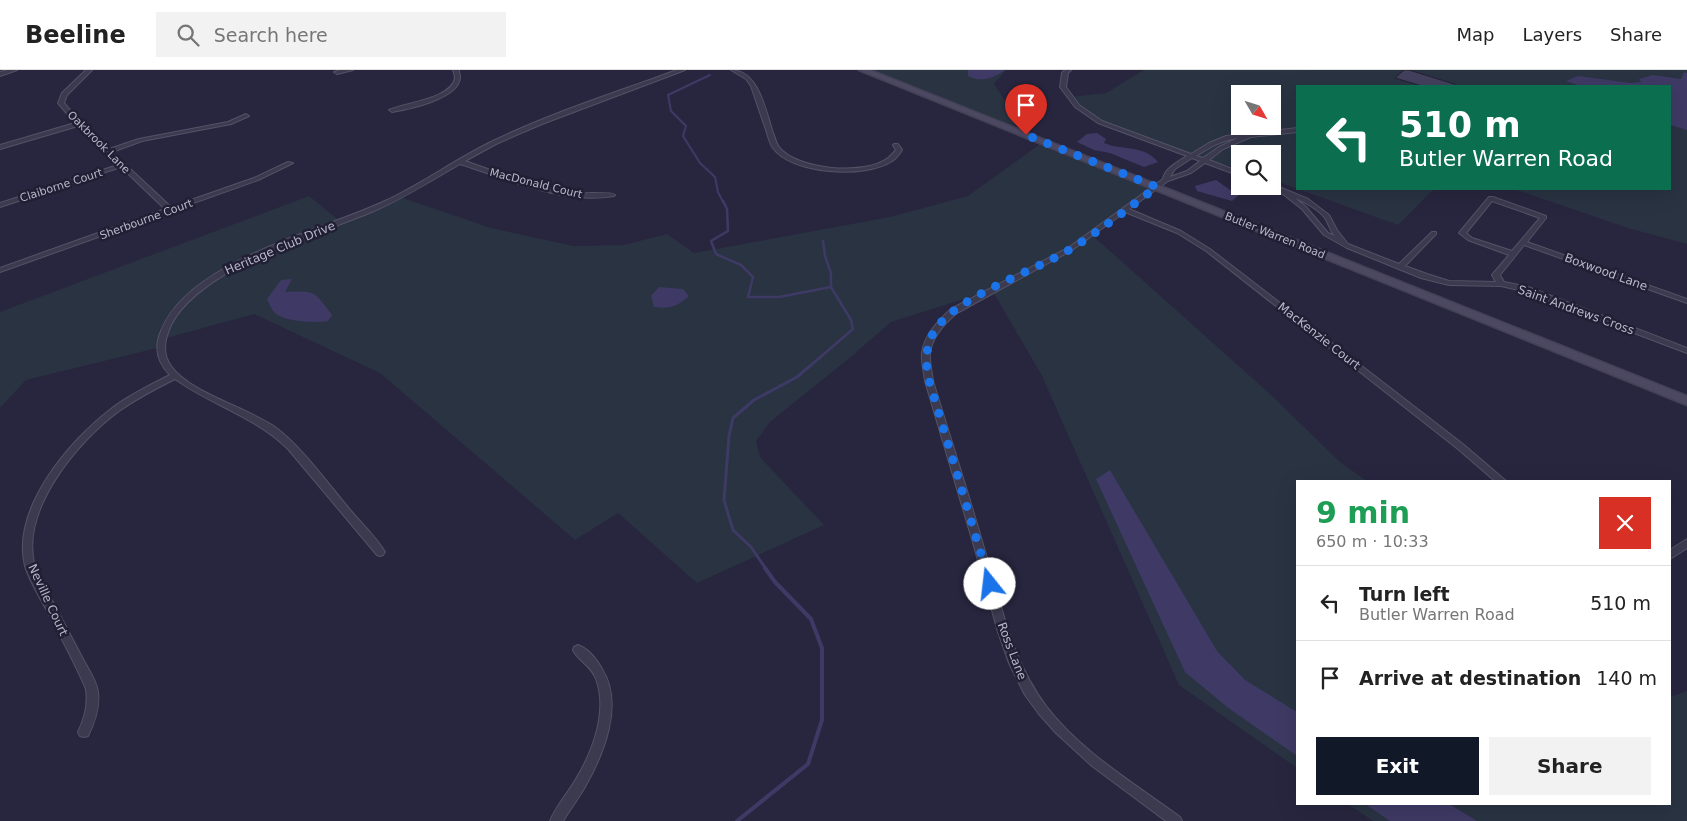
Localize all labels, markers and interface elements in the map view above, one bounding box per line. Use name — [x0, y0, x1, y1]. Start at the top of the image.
search box — [156, 12, 506, 57]
text: Beeline — [25, 21, 126, 49]
icon: search — [174, 21, 202, 49]
text: Search here — [214, 24, 328, 46]
text: Map — [1456, 24, 1494, 45]
text: Layers — [1522, 24, 1582, 45]
text: Share — [1610, 24, 1662, 45]
pin — [1005, 84, 1047, 135]
north arrow — [1231, 85, 1281, 135]
map controls — [1231, 85, 1281, 195]
icon: arrive — [1012, 91, 1040, 119]
icon: left — [1316, 105, 1381, 170]
text: 510 m — [1399, 105, 1521, 145]
street label: Oakbrook Lane — [65, 108, 133, 176]
button: search — [1231, 145, 1281, 195]
text: Butler Warren Road — [1399, 146, 1613, 171]
street label: Claiborne Court — [18, 166, 105, 205]
street label: MacDonald Court — [488, 166, 584, 201]
street label: Sherbourne Court — [98, 196, 195, 242]
street label: Butler Warren Road — [1223, 209, 1327, 262]
street label: Heritage Club Drive — [223, 218, 337, 278]
street label: Boxwood Lane — [1563, 250, 1649, 294]
street label: Saint Andrews Cross — [1516, 282, 1636, 338]
street label: MacKenzie Court — [1275, 300, 1363, 373]
text: 9 min — [1316, 495, 1410, 530]
button: close — [1599, 497, 1651, 549]
text: 650 m · 10:33 — [1316, 532, 1429, 551]
position arrow — [963, 557, 1015, 609]
street label: Neville Court — [25, 562, 71, 638]
text: Turn left — [1359, 583, 1450, 605]
icon: left — [1316, 589, 1344, 617]
text: 510 m — [1590, 592, 1651, 614]
text: Butler Warren Road — [1359, 605, 1515, 624]
street label: Ross Lane — [995, 620, 1029, 682]
icon: arrive — [1316, 664, 1344, 692]
text: Arrive at destination — [1359, 667, 1581, 689]
text: 140 m — [1596, 667, 1657, 689]
button: Exit — [1316, 737, 1479, 795]
button: Share — [1489, 737, 1651, 795]

